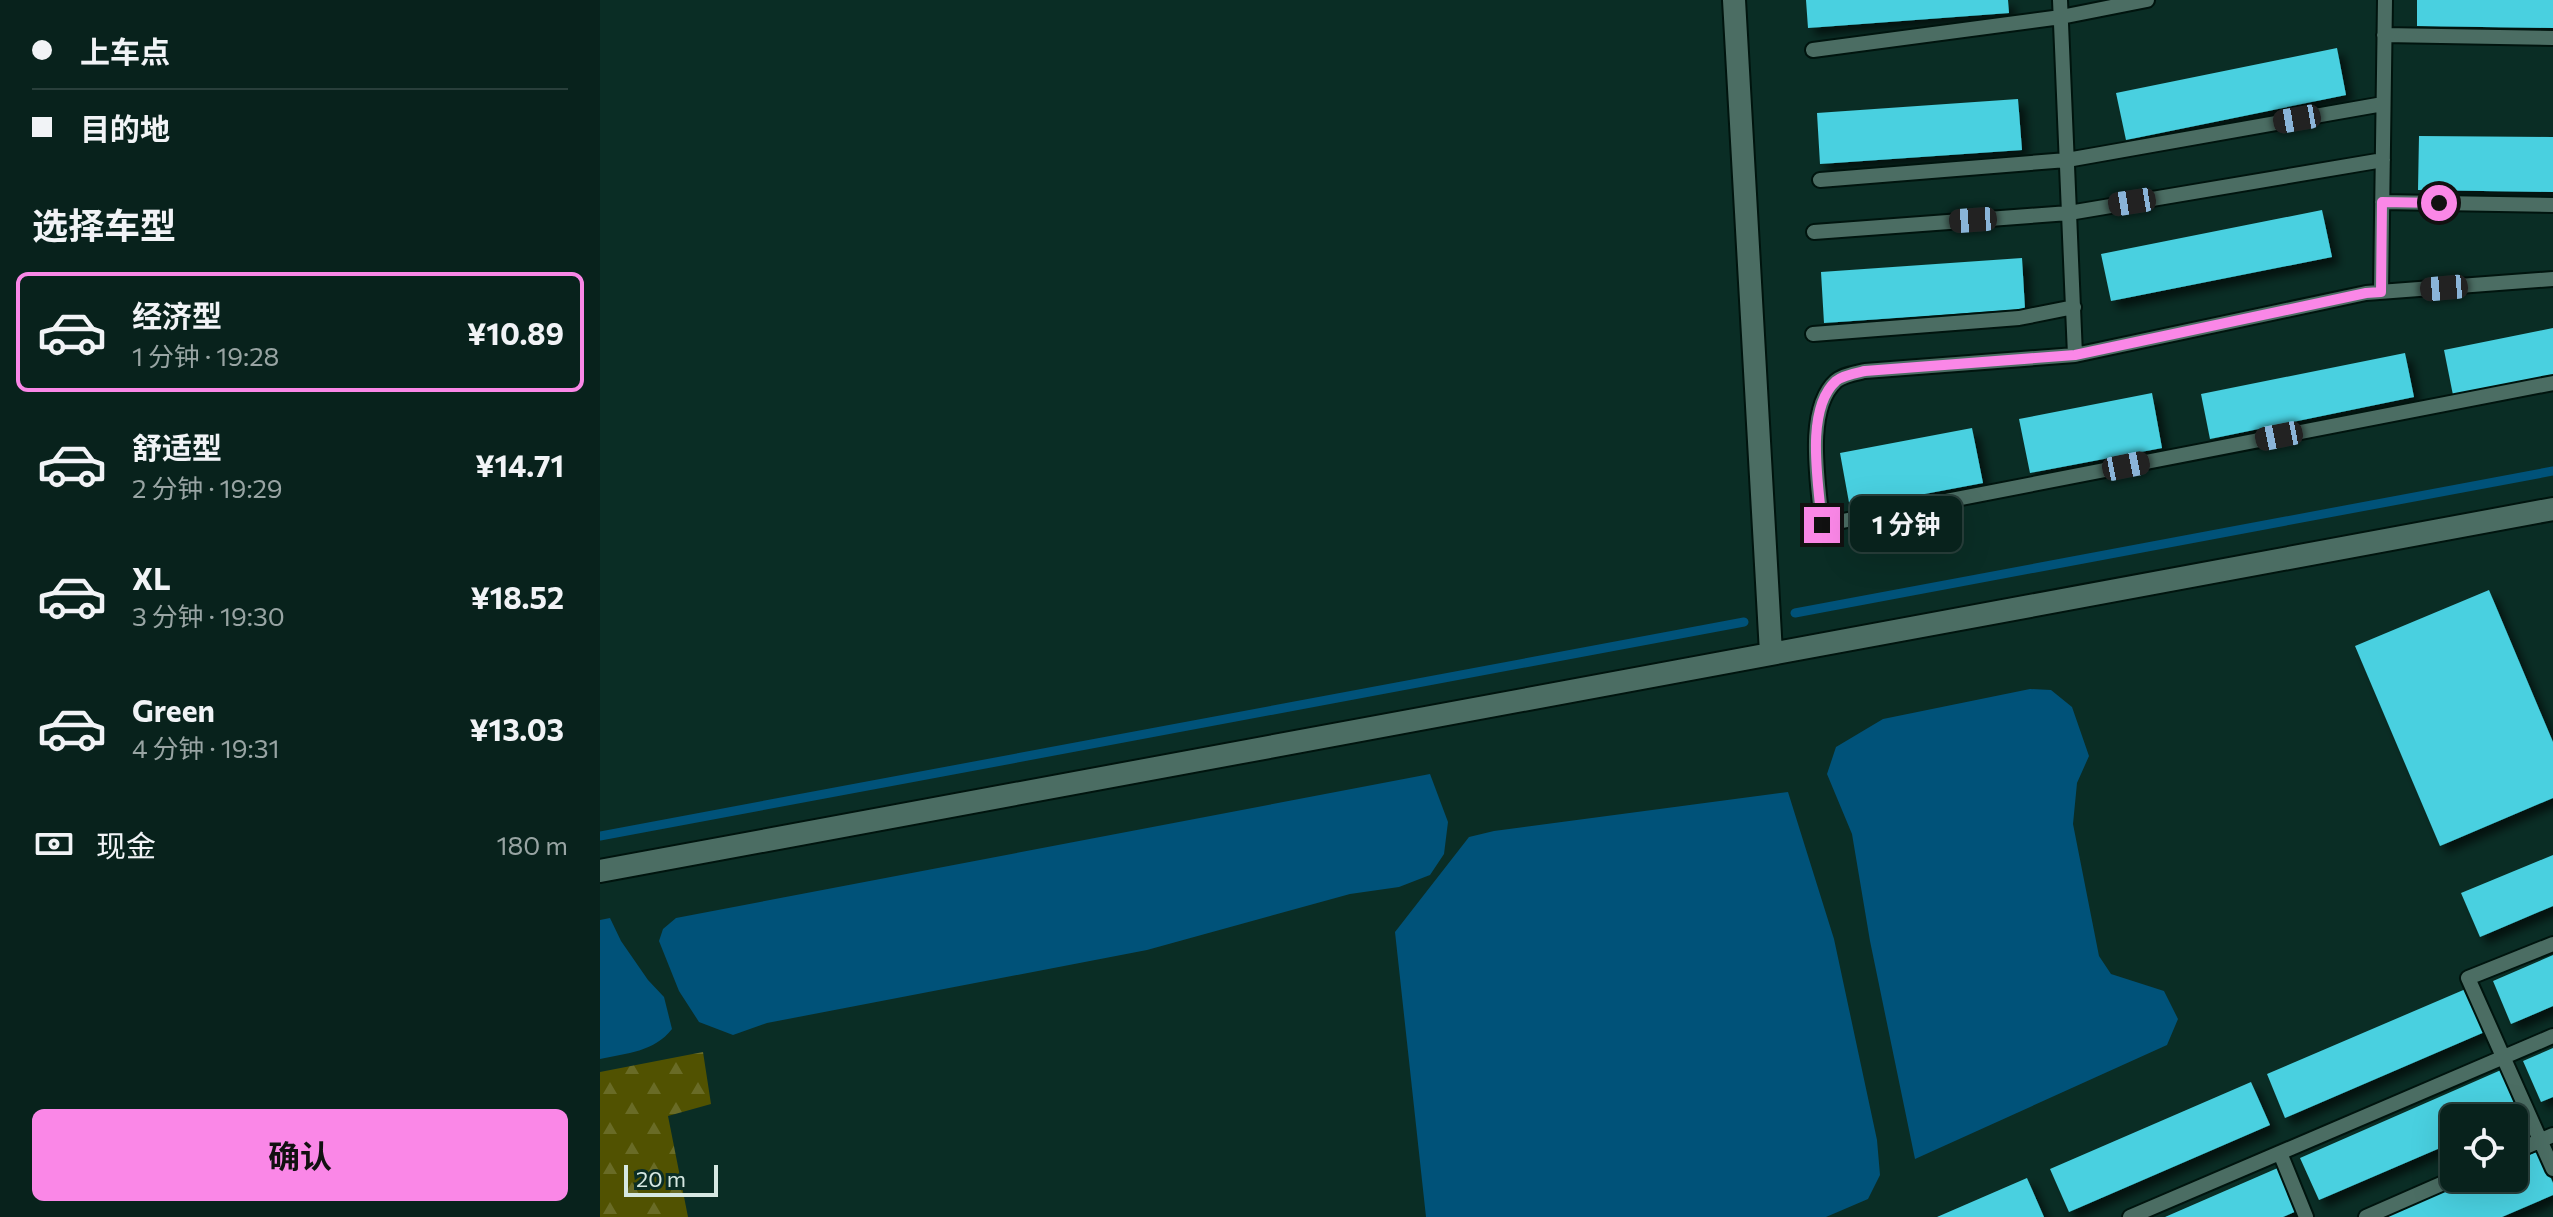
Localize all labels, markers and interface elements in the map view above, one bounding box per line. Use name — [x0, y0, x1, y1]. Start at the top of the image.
text: 上车点 — [80, 32, 170, 69]
car — [2271, 103, 2323, 135]
text: 目的地 — [80, 109, 170, 146]
route start — [2421, 185, 2457, 221]
car — [2106, 186, 2158, 218]
text: 选择车型 — [32, 202, 176, 246]
car — [1948, 206, 1998, 234]
car — [2419, 274, 2469, 302]
icon: car — [36, 296, 108, 368]
text: 经济型 — [132, 296, 222, 333]
text: ¥10.89 — [467, 314, 564, 351]
text: 1 分钟 · 19:28 — [132, 340, 279, 371]
car — [2253, 420, 2305, 452]
icon: car — [36, 428, 108, 500]
text: 舒适型 — [132, 428, 222, 465]
text: ¥14.71 — [475, 446, 564, 483]
car — [2100, 450, 2152, 482]
text: 2 分钟 · 19:29 — [132, 472, 283, 503]
callout: 1 分钟 — [1850, 497, 1962, 553]
route end — [1804, 507, 1840, 543]
text: 1 分钟 — [1872, 508, 1940, 539]
text: XL — [132, 559, 171, 596]
icon: car — [36, 560, 108, 632]
text: ¥18.52 — [471, 578, 564, 615]
text: 3 分钟 · 19:30 — [132, 600, 285, 631]
text: Green — [132, 691, 215, 728]
icon: car — [36, 692, 108, 764]
text: ¥13.03 — [469, 710, 564, 747]
text: 4 分钟 · 19:31 — [132, 732, 280, 763]
icon: cash — [32, 822, 76, 866]
text: 现金 — [96, 826, 156, 863]
text: 180 m — [496, 829, 568, 860]
map controls — [2440, 1104, 2528, 1192]
button: locate — [2440, 1104, 2528, 1192]
button: 确认 — [32, 1109, 568, 1201]
scale bar — [624, 1161, 718, 1197]
text: 20 m — [636, 1165, 686, 1192]

